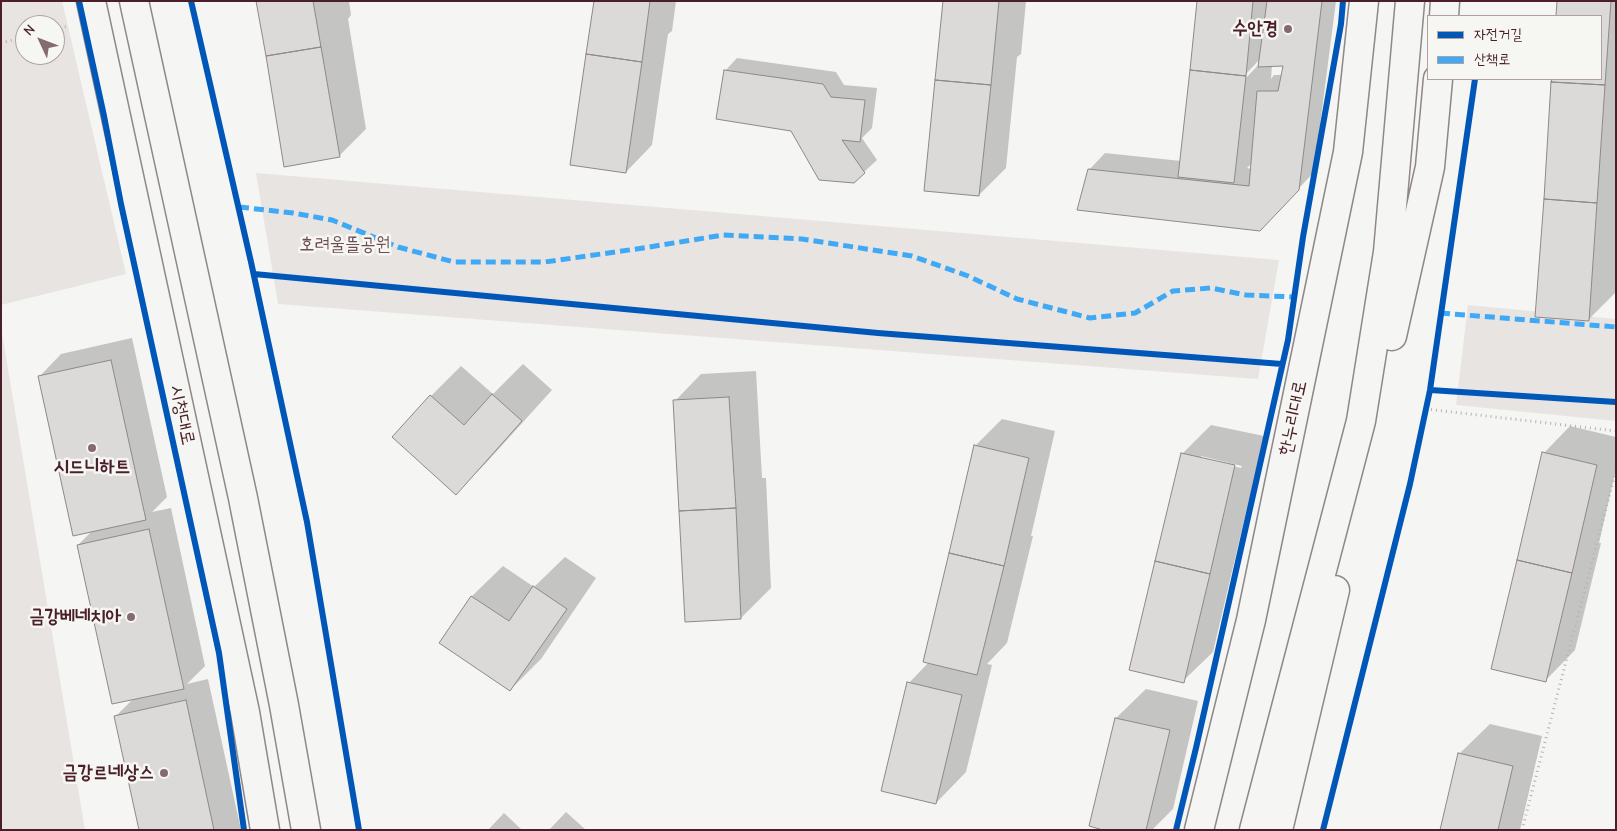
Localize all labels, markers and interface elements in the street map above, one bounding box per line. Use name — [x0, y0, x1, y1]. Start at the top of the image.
north arrow — [15, 15, 65, 65]
legend — [1427, 15, 1602, 80]
place label: 수안경 — [1232, 18, 1278, 40]
text: N — [20, 21, 39, 39]
marker: 수안경 — [1282, 23, 1294, 35]
text: 자전거길 — [1474, 25, 1522, 43]
text: 산책로 — [1474, 50, 1510, 68]
park label: 호려울뜰공원 — [299, 234, 391, 256]
street label: 한누리대로 — [1274, 378, 1312, 458]
street label: 시청대로 — [164, 383, 200, 447]
marker: 시드니하트 — [86, 442, 98, 454]
place label: 시드니하트 — [54, 456, 130, 478]
place label: 금강베네치아 — [29, 606, 121, 628]
marker: 금강베네치아 — [125, 611, 137, 623]
place label: 금강르네상스 — [62, 762, 154, 784]
marker: 금강르네상스 — [158, 767, 170, 779]

